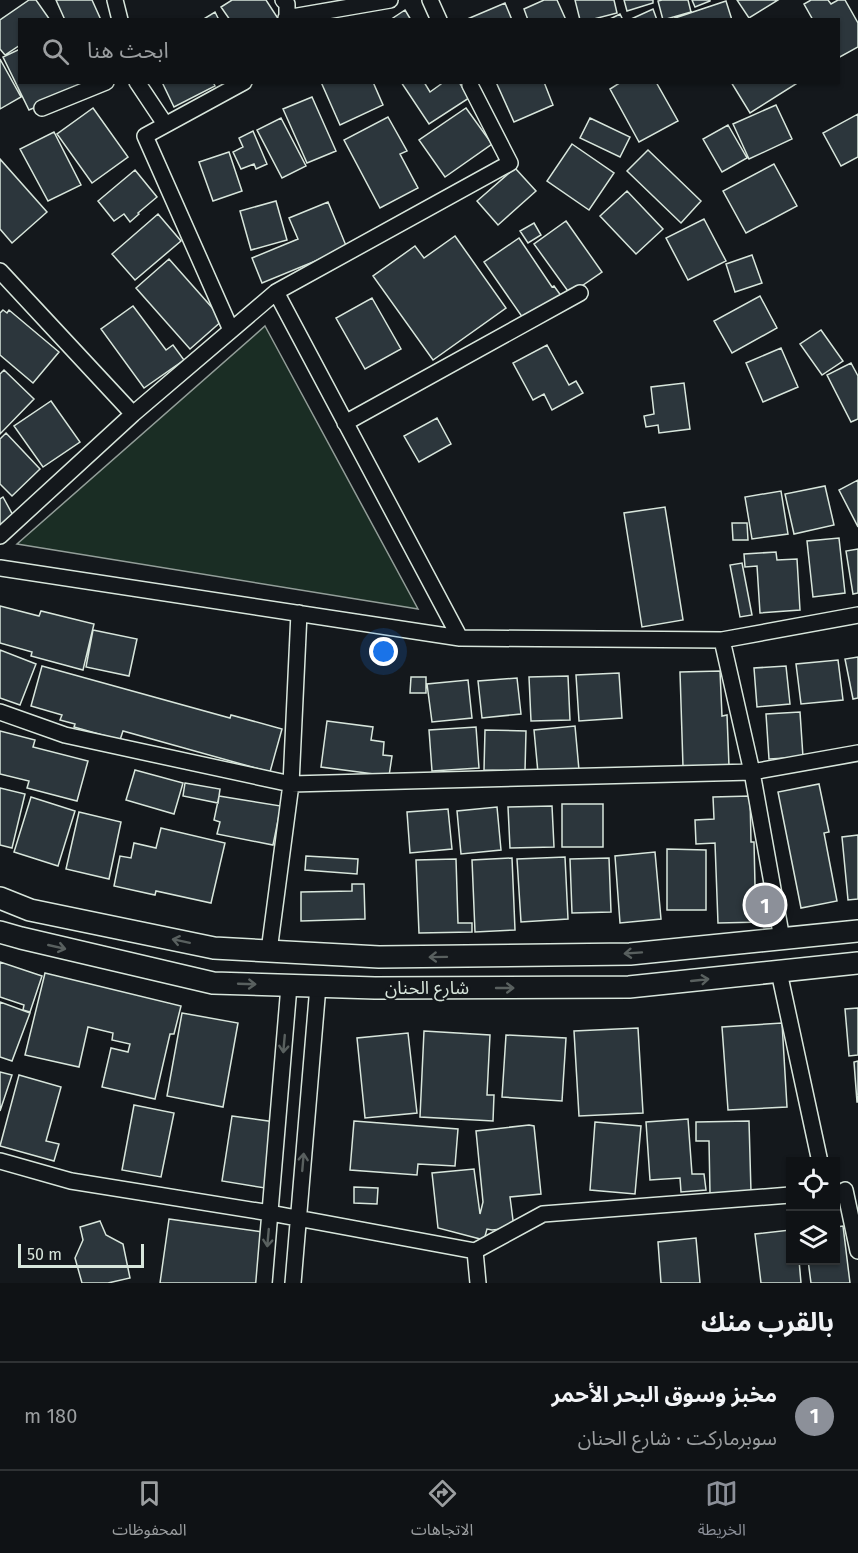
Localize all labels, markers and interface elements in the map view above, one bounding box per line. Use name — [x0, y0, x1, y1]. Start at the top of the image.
search box — [18, 18, 840, 84]
icon: search — [39, 35, 72, 68]
text: ابحث هنا — [87, 37, 169, 64]
your location — [369, 637, 398, 666]
pin: 1 — [746, 882, 784, 928]
one-way arrow — [171, 935, 191, 946]
one-way arrow — [47, 941, 66, 953]
one-way arrow — [623, 948, 643, 959]
one-way arrow — [428, 951, 448, 962]
one-way arrow — [689, 974, 709, 985]
street label: شارع الحنان — [385, 977, 469, 1002]
one-way arrow — [237, 979, 257, 990]
one-way arrow — [495, 982, 515, 994]
one-way arrow — [278, 1033, 289, 1053]
one-way arrow — [298, 1152, 309, 1172]
map controls — [786, 1157, 840, 1265]
button: locate — [786, 1157, 840, 1211]
button: layers — [786, 1211, 840, 1265]
one-way arrow — [262, 1228, 273, 1248]
scale bar — [18, 1241, 144, 1268]
text: 50 m — [27, 1245, 62, 1264]
text: بالقرب منك — [701, 1307, 834, 1338]
text: مخبز وسوق البحر الأحمر — [551, 1381, 777, 1408]
text: 180 m — [24, 1404, 77, 1428]
text: 1 — [810, 1404, 819, 1428]
text: سوبرماركت · شارع الحنان — [578, 1426, 777, 1450]
tab: المحفوظات — [112, 1477, 186, 1547]
tab: الاتجاهات — [411, 1477, 473, 1547]
tab: الخريطة — [698, 1477, 746, 1547]

